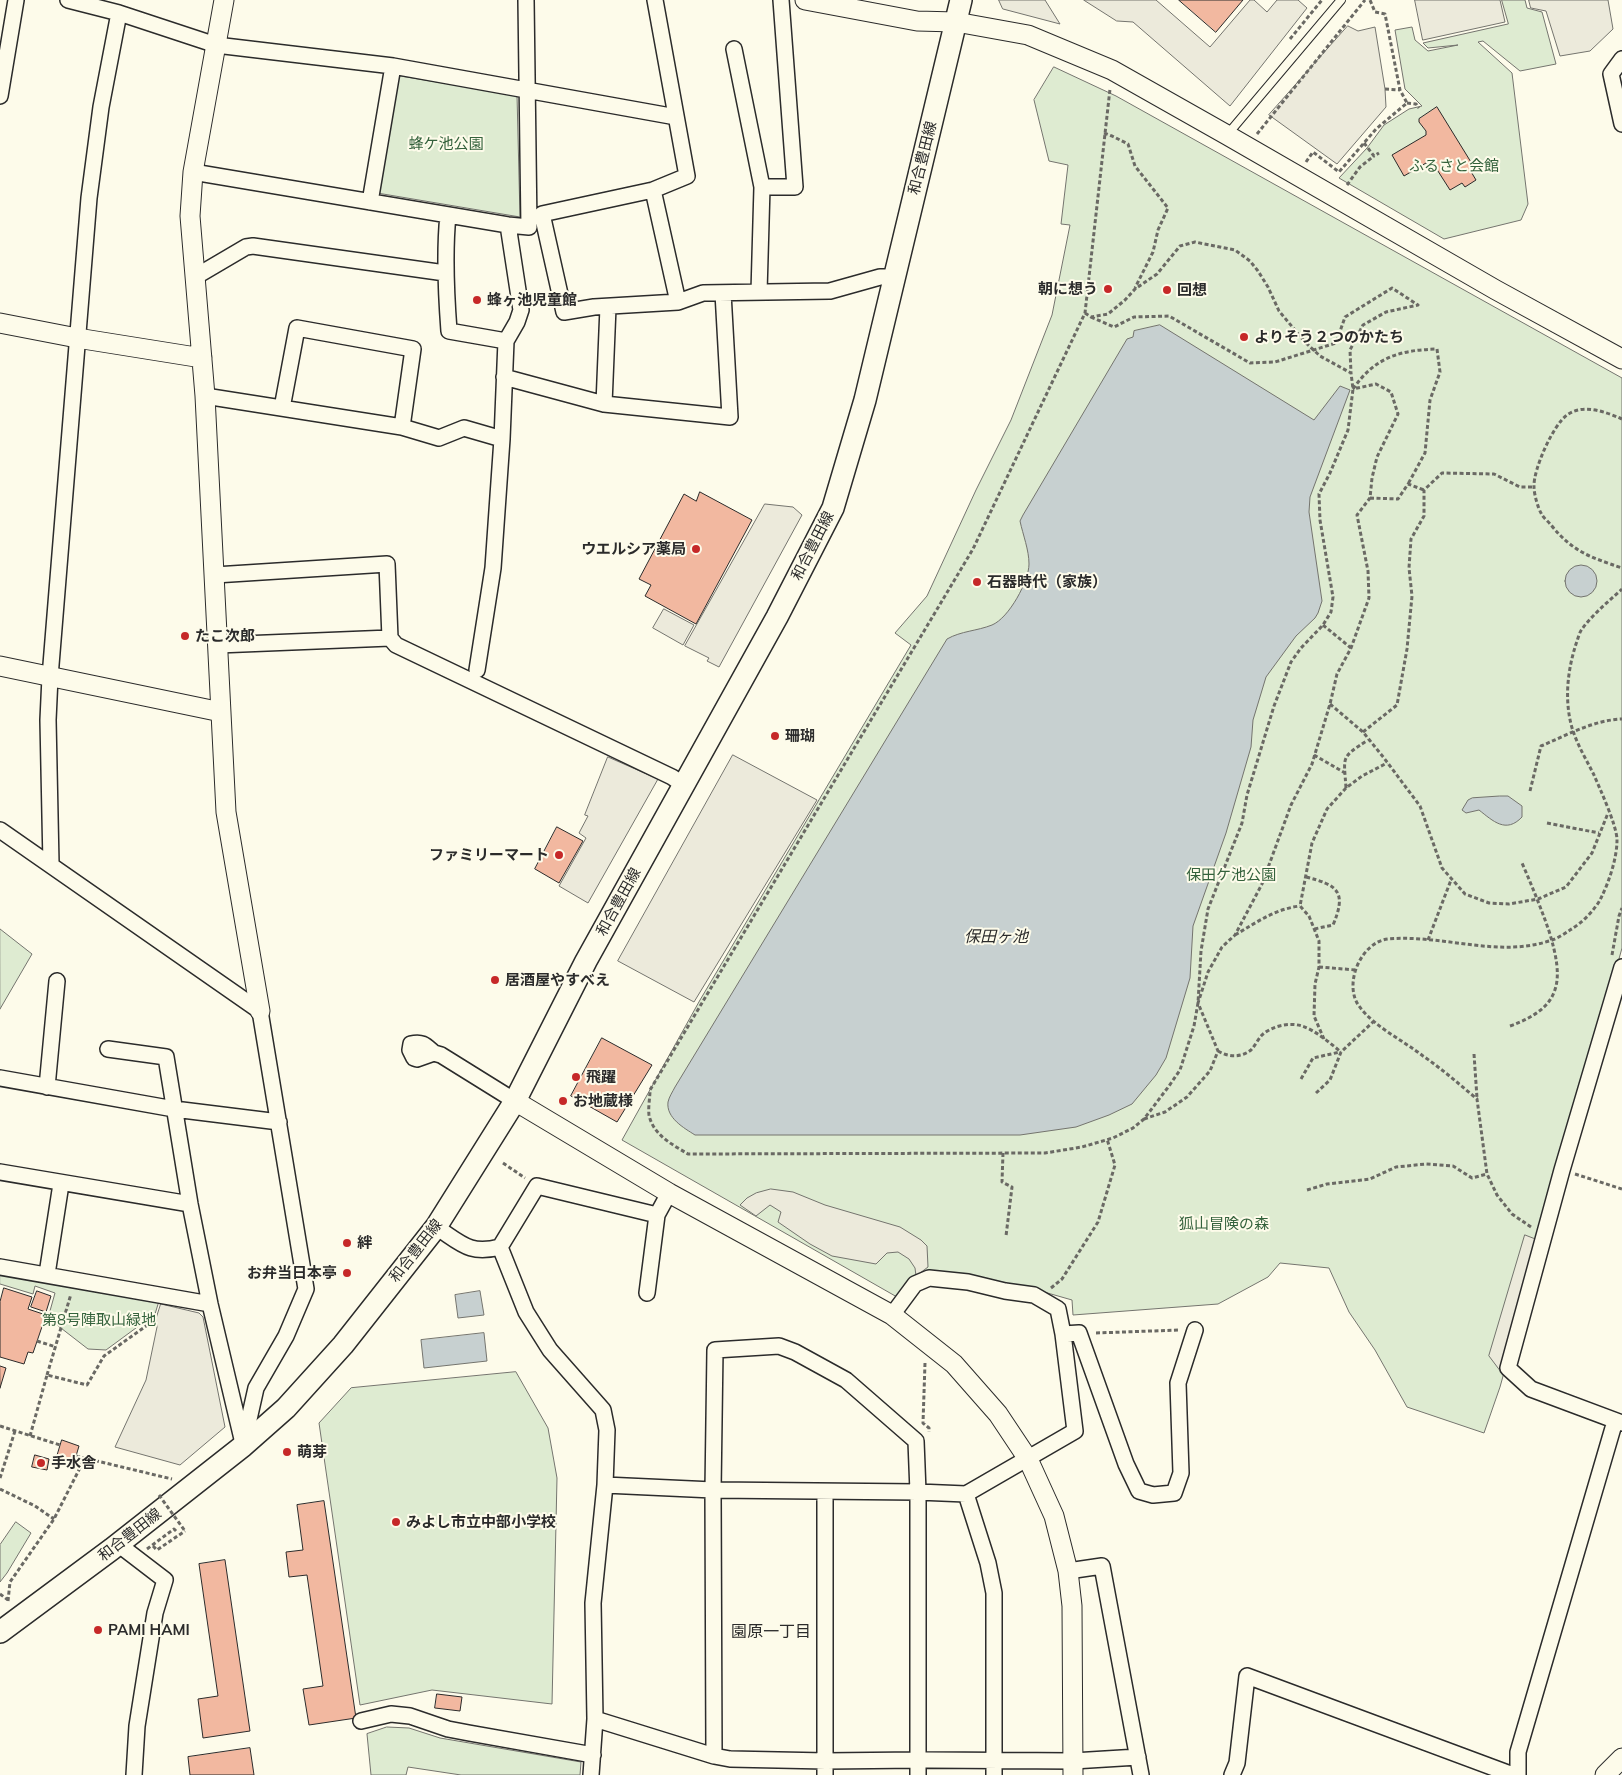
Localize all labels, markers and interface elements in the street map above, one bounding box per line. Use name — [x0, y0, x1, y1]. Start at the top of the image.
street label: 和合豊田線 — [905, 119, 941, 197]
park label: 蜂ケ池公園 — [409, 135, 483, 153]
park label: ふるさと会館 — [1409, 157, 1499, 175]
place label: 朝に想う — [1038, 280, 1098, 298]
place label: 回想 — [1177, 281, 1207, 299]
marker: 朝に想う — [1102, 283, 1114, 295]
marker: 回想 — [1161, 284, 1173, 296]
place label: 蜂ヶ池児童館 — [487, 291, 577, 309]
marker: 蜂ヶ池児童館 — [471, 294, 483, 306]
place label: よりそう２つのかたち — [1254, 328, 1404, 346]
marker: よりそう２つのかたち — [1238, 331, 1250, 343]
street label: 和合豊田線 — [788, 509, 838, 583]
place label: ウエルシア薬局 — [581, 540, 686, 558]
marker: ウエルシア薬局 — [690, 543, 702, 555]
place label: 石器時代（家族） — [987, 573, 1107, 591]
marker: 石器時代（家族） — [971, 576, 983, 588]
place label: たこ次郎 — [195, 627, 255, 645]
marker: たこ次郎 — [179, 630, 191, 642]
place label: 珊瑚 — [785, 727, 815, 745]
marker: 珊瑚 — [769, 730, 781, 742]
place label: ファミリーマート — [429, 846, 549, 864]
marker: ファミリーマート — [553, 849, 565, 861]
street label: 和合豊田線 — [593, 865, 645, 939]
park label: 保田ケ池公園 — [1186, 866, 1276, 884]
water label: 保田ヶ池 — [964, 927, 1028, 947]
place label: 居酒屋やすべえ — [505, 971, 610, 989]
marker: 居酒屋やすべえ — [489, 974, 501, 986]
place label: 飛躍 — [586, 1068, 616, 1086]
marker: 飛躍 — [570, 1071, 582, 1083]
place label: お地蔵様 — [573, 1092, 633, 1110]
marker: お地蔵様 — [557, 1095, 569, 1107]
park label: 狐山冒険の森 — [1179, 1215, 1269, 1233]
street label: 和合豊田線 — [386, 1216, 446, 1286]
place label: 絆 — [357, 1234, 372, 1252]
marker: 絆 — [341, 1237, 353, 1249]
place label: お弁当日本亭 — [247, 1264, 337, 1282]
marker: お弁当日本亭 — [341, 1267, 353, 1279]
park label: 第8号陣取山緑地 — [42, 1311, 156, 1329]
place label: 萌芽 — [297, 1443, 327, 1461]
marker: 萌芽 — [281, 1446, 293, 1458]
place label: 手水舎 — [51, 1454, 96, 1472]
marker: 手水舎 — [35, 1457, 47, 1469]
street label: 和合豊田線 — [95, 1505, 165, 1565]
place label: みよし市立中部小学校 — [406, 1513, 556, 1531]
marker: みよし市立中部小学校 — [390, 1516, 402, 1528]
place label: PAMI HAMI — [108, 1621, 190, 1639]
district label: 園原一丁目 — [731, 1622, 811, 1642]
marker: PAMI HAMI — [92, 1624, 104, 1636]

